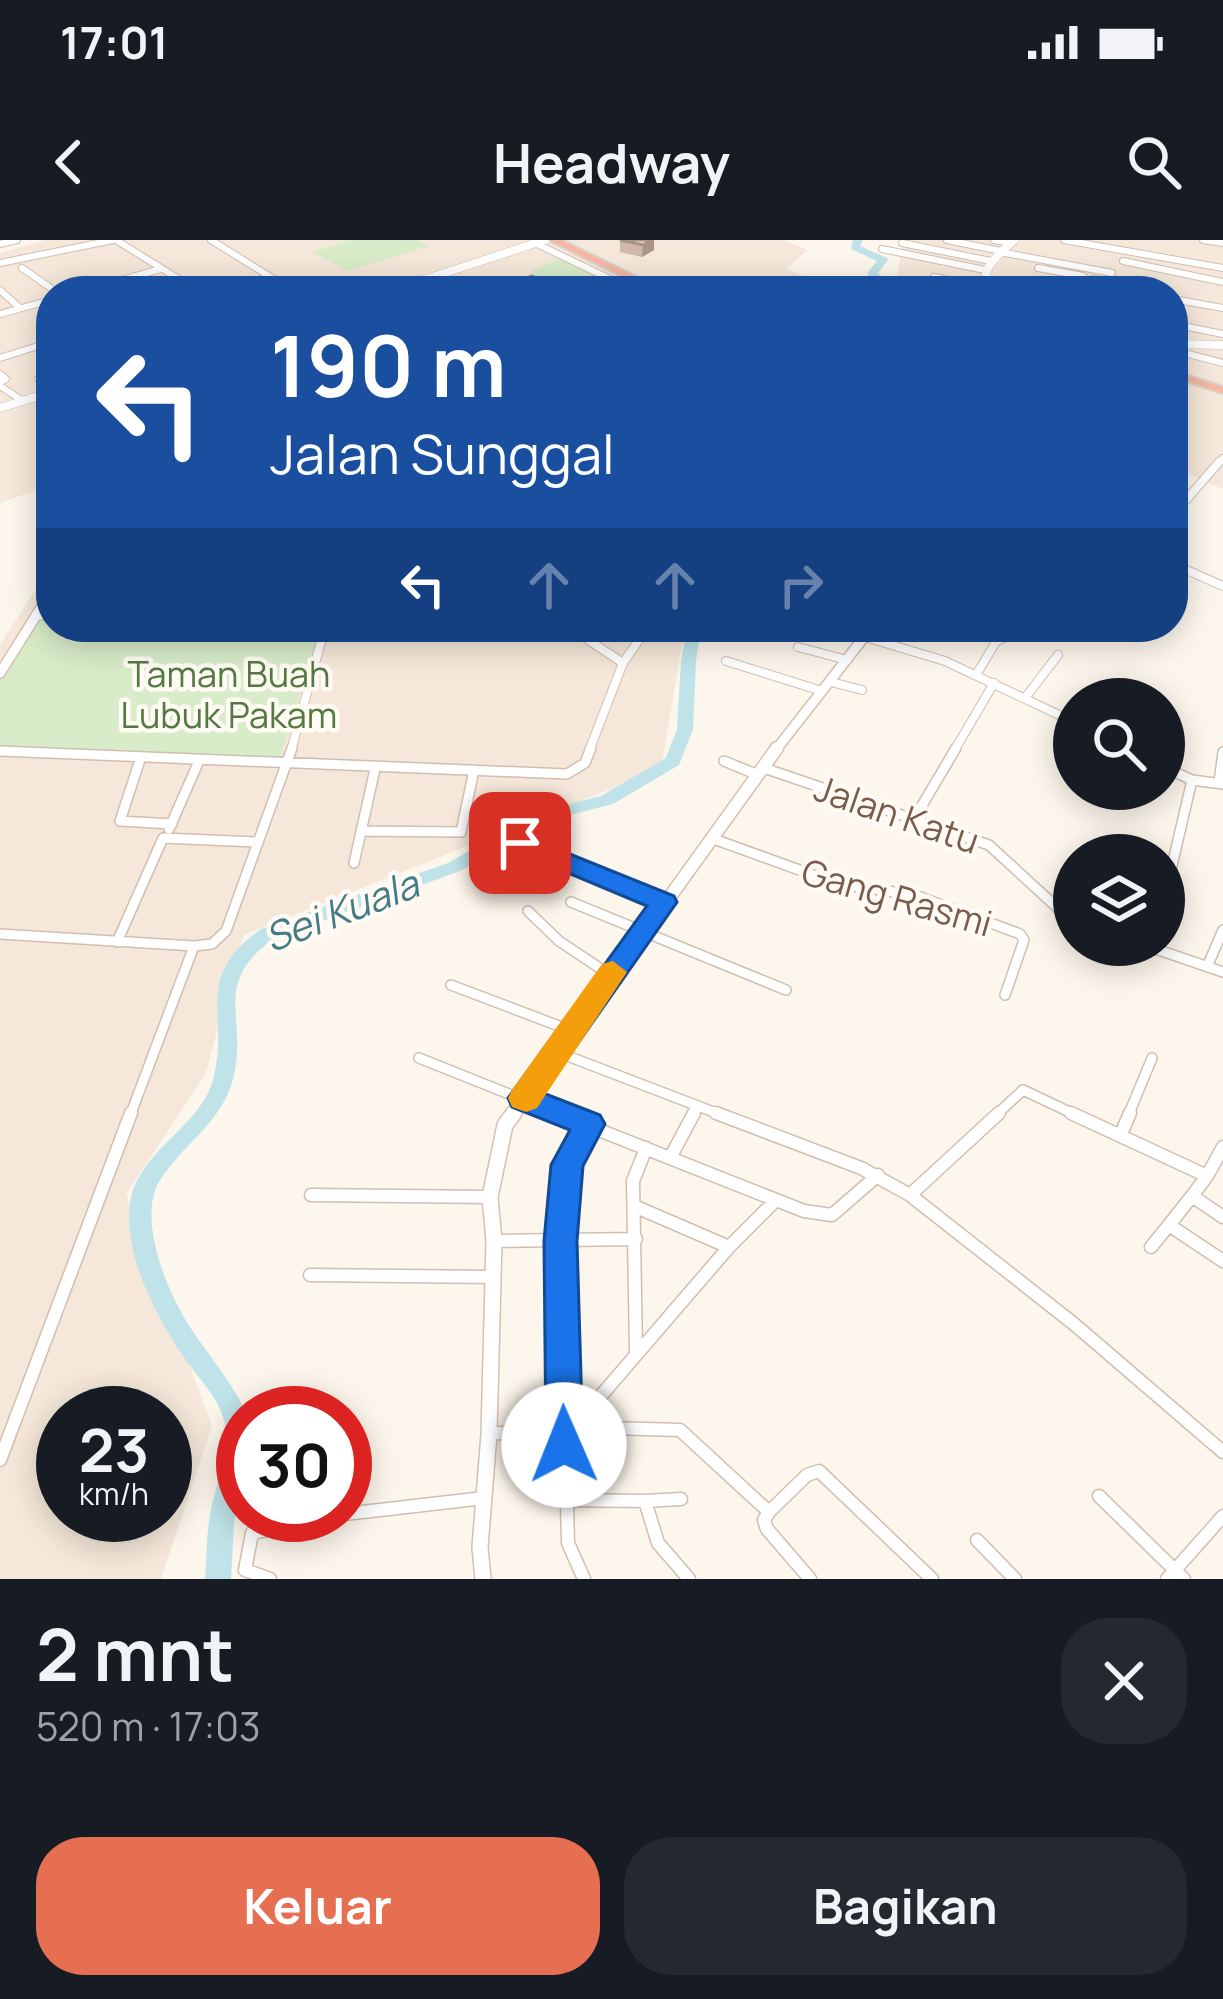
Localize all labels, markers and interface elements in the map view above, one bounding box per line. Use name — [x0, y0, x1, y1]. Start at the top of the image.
text: 17:01 — [60, 11, 168, 73]
text: Headway — [493, 125, 730, 199]
icon: back — [36, 129, 102, 195]
icon: search — [1121, 129, 1187, 195]
text: 190 m — [270, 307, 507, 422]
icon: left — [72, 324, 228, 480]
text: Jalan Sunggal — [270, 416, 615, 490]
icon: left — [390, 552, 456, 618]
icon: ahead — [516, 552, 582, 618]
icon: ahead — [642, 552, 708, 618]
icon: right — [768, 552, 834, 618]
park label: Taman Buah Lubuk Pakam — [121, 649, 337, 739]
map controls — [1053, 678, 1185, 966]
button: search — [1053, 678, 1185, 810]
street label: Jalan Katu — [808, 763, 986, 865]
pin — [469, 792, 571, 894]
icon: arrive — [487, 810, 553, 876]
button: layers — [1053, 834, 1185, 966]
street label: Gang Rasmi — [796, 846, 998, 948]
water label: Sei Kuala — [256, 855, 428, 964]
position arrow — [501, 1382, 627, 1508]
speed limit sign: 30 — [216, 1386, 372, 1542]
text: 23 — [79, 1408, 149, 1490]
text: km/h — [79, 1473, 149, 1514]
text: 2 mnt — [36, 1604, 234, 1703]
button: close — [1061, 1618, 1187, 1744]
text: 520 m · 17:03 — [36, 1699, 261, 1753]
button: Keluar — [36, 1837, 600, 1975]
button: Bagikan — [624, 1837, 1187, 1975]

